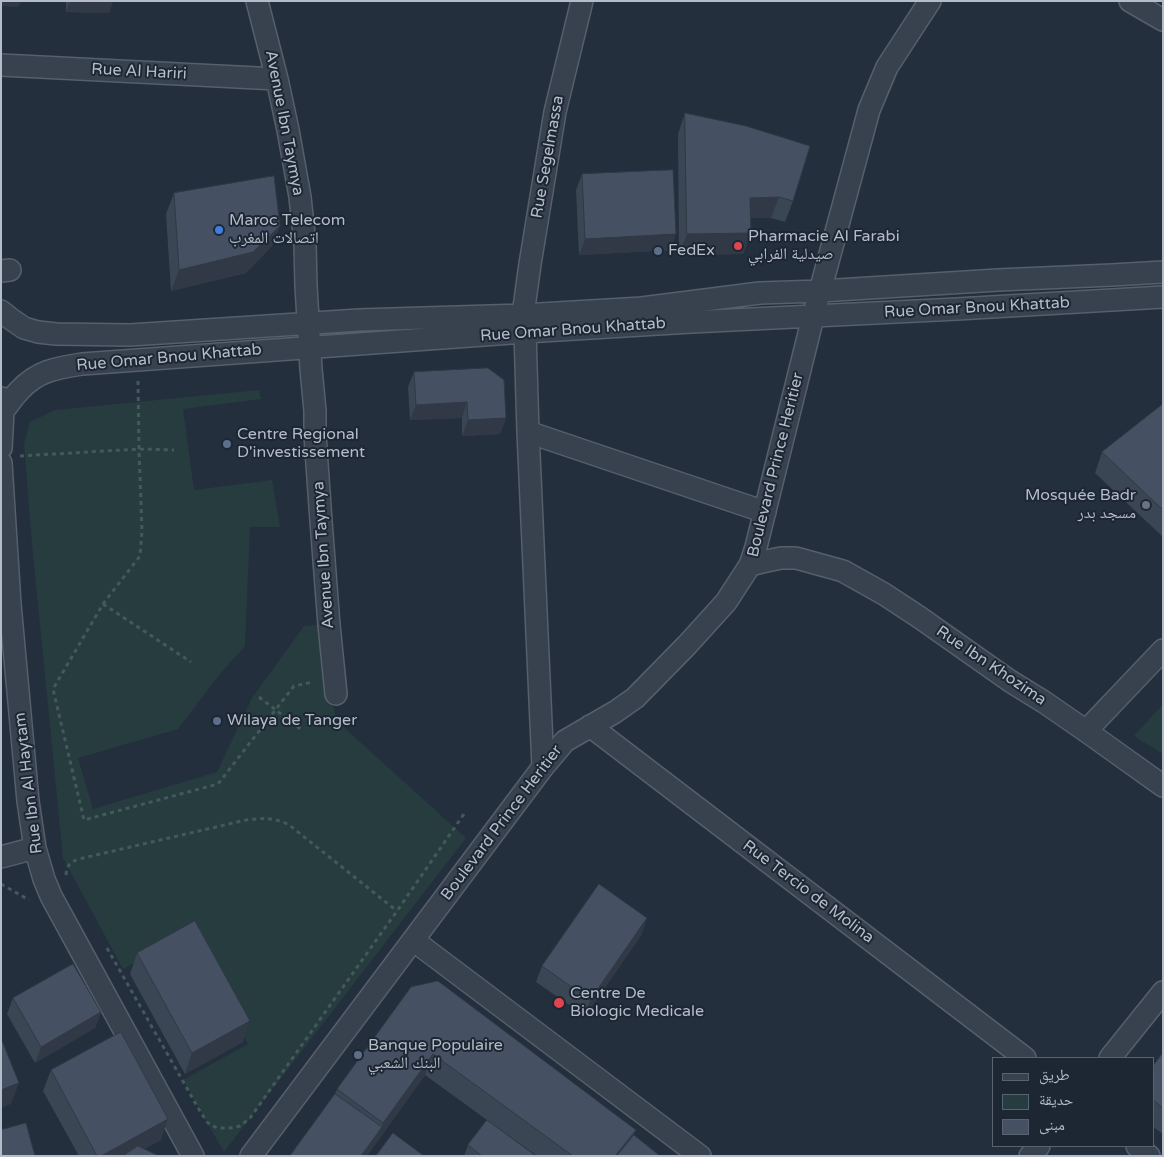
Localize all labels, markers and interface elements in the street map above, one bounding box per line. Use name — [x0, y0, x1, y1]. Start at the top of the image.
street label: Avenue Ibn Taymya — [260, 49, 308, 197]
street label: Rue Al Hariri — [91, 60, 187, 84]
street label: Rue Segelmassa — [528, 94, 568, 220]
place label: Maroc Telecom اتصالات المغرب — [229, 211, 345, 249]
marker: Maroc Telecom اتصالات المغرب — [213, 224, 225, 236]
place label: Pharmacie Al Farabi صيدلية الفرابي — [748, 227, 900, 265]
marker: Pharmacie Al Farabi صيدلية الفرابي — [732, 240, 744, 252]
place label: FedEx — [668, 241, 715, 261]
marker: FedEx — [652, 245, 664, 257]
street label: Rue Omar Bnou Khattab — [884, 294, 1070, 322]
street label: Rue Omar Bnou Khattab — [480, 314, 666, 346]
street label: Rue Omar Bnou Khattab — [75, 340, 263, 376]
street label: Boulevard Prince Heritier — [744, 371, 808, 559]
place label: Centre Regional D'investissement — [237, 425, 365, 463]
marker: Centre Regional D'investissement — [221, 438, 233, 450]
street label: Avenue Ibn Taymya — [309, 481, 339, 629]
place label: Mosquée Badr مسجد بدر — [1025, 486, 1136, 524]
marker: Mosquée Badr مسجد بدر — [1140, 499, 1152, 511]
street label: Rue Ibn Khozima — [932, 622, 1050, 710]
street label: Rue Ibn Al Haytam — [11, 711, 47, 855]
place label: Wilaya de Tanger — [227, 711, 357, 731]
marker: Wilaya de Tanger — [211, 715, 223, 727]
street label: Boulevard Prince Heritier — [437, 742, 567, 904]
street label: Rue Tercio de Molina — [739, 836, 877, 948]
place label: Centre De Biologic Medicale — [570, 984, 704, 1022]
marker: Centre De Biologic Medicale — [552, 996, 566, 1010]
place label: Banque Populaire البنك الشعبي — [368, 1036, 503, 1074]
marker: Banque Populaire البنك الشعبي — [352, 1049, 364, 1061]
legend — [992, 1057, 1154, 1147]
text: طريق — [1039, 1066, 1070, 1084]
text: حديقة — [1039, 1091, 1073, 1109]
text: مبنى — [1039, 1116, 1065, 1134]

